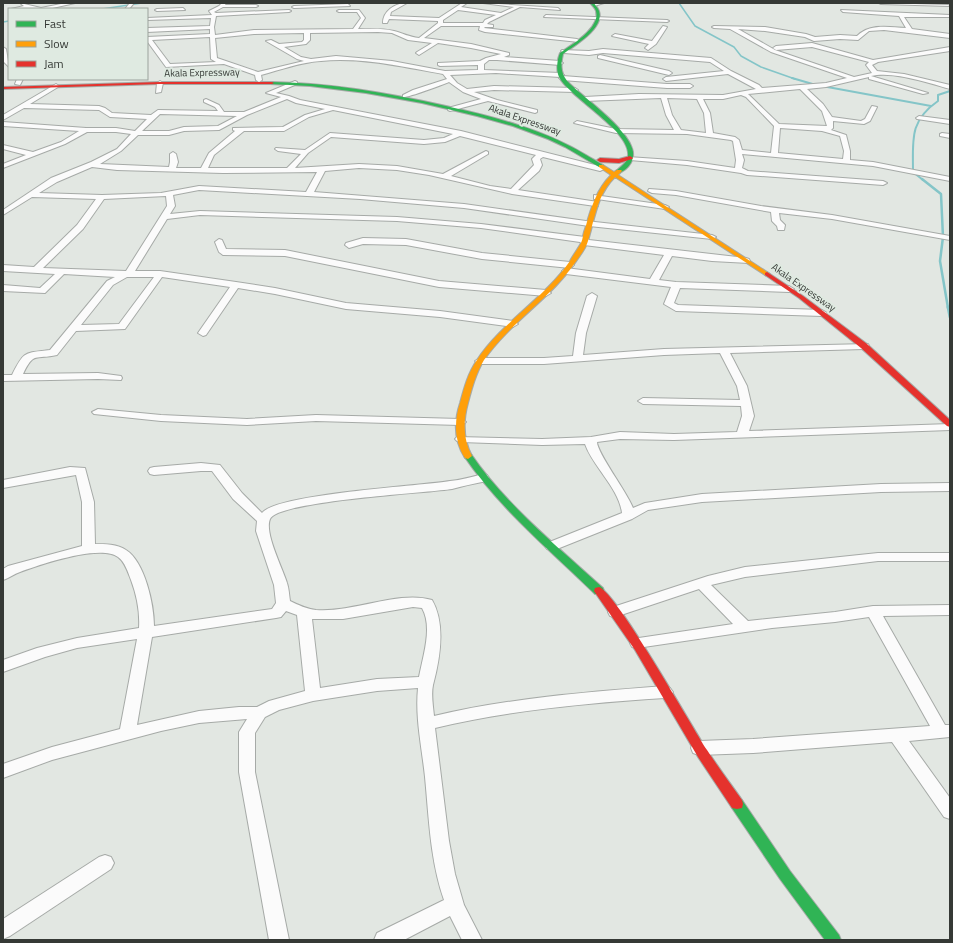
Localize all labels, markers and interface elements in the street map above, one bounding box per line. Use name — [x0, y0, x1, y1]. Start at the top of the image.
legend — [8, 8, 148, 80]
text: Fast — [44, 14, 67, 33]
text: Slow — [44, 34, 69, 53]
text: Jam — [44, 54, 64, 73]
street label: Akala Expressway — [164, 64, 240, 81]
street label: Akala Expressway — [487, 100, 563, 139]
street label: Akala Expressway — [768, 260, 839, 315]

